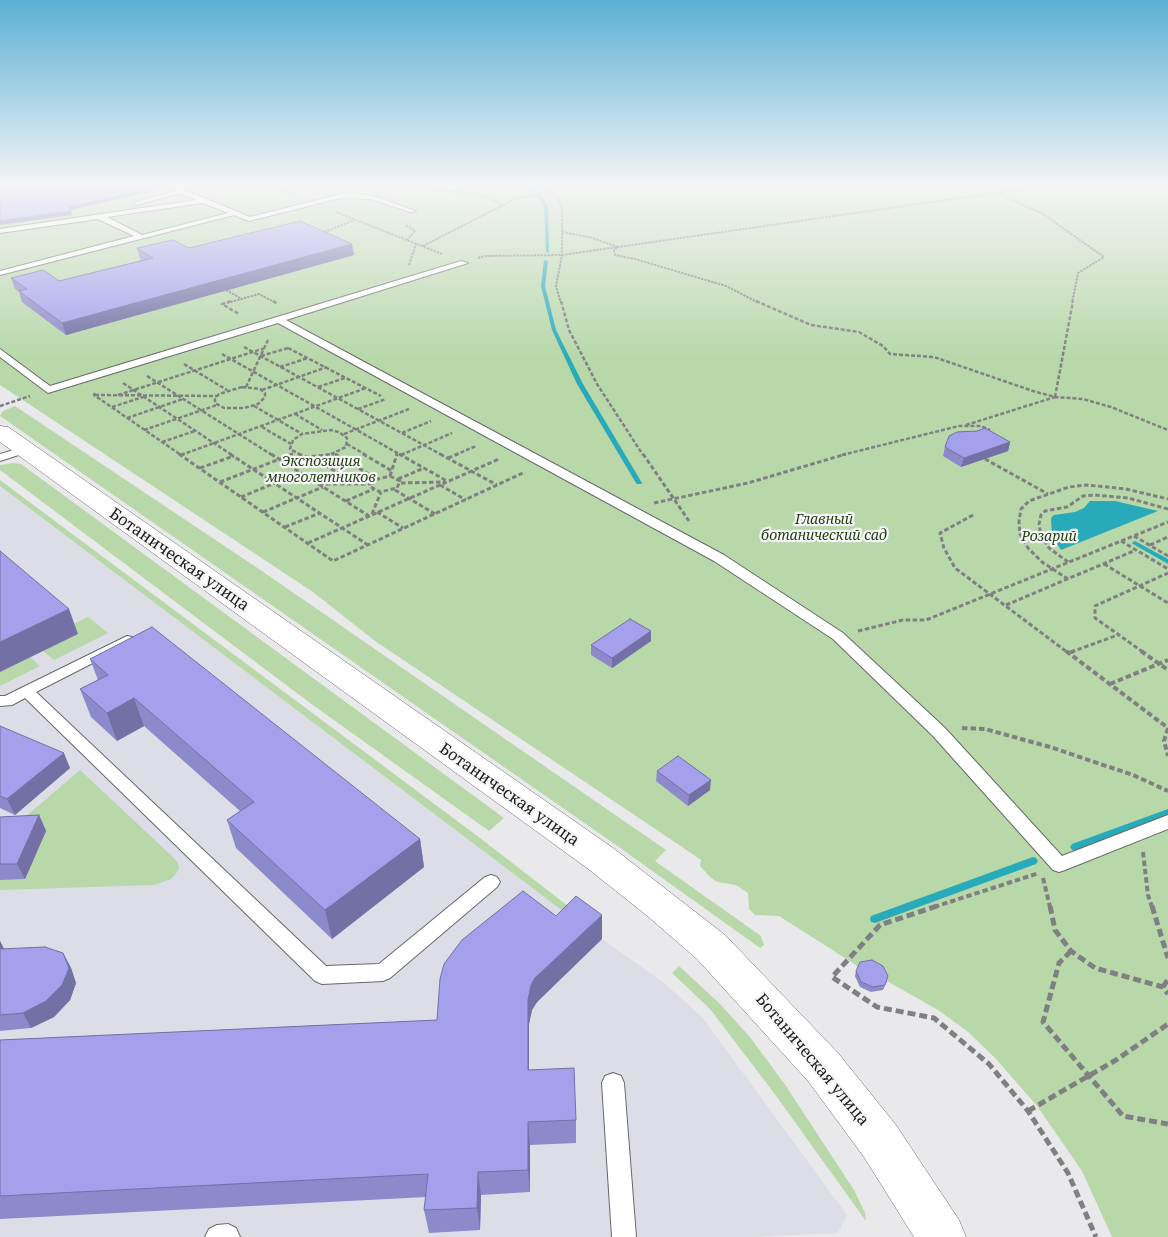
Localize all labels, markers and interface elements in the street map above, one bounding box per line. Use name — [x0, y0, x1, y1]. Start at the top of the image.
park label: Экспозиция многолетников — [266, 454, 376, 487]
street label: Ботаническая улица — [105, 504, 253, 616]
park label: Главный ботанический сад — [761, 512, 887, 544]
park label: Розарий — [1021, 529, 1077, 545]
street label: Ботаническая улица — [435, 739, 583, 851]
street label: Ботаническая улица — [751, 990, 873, 1130]

